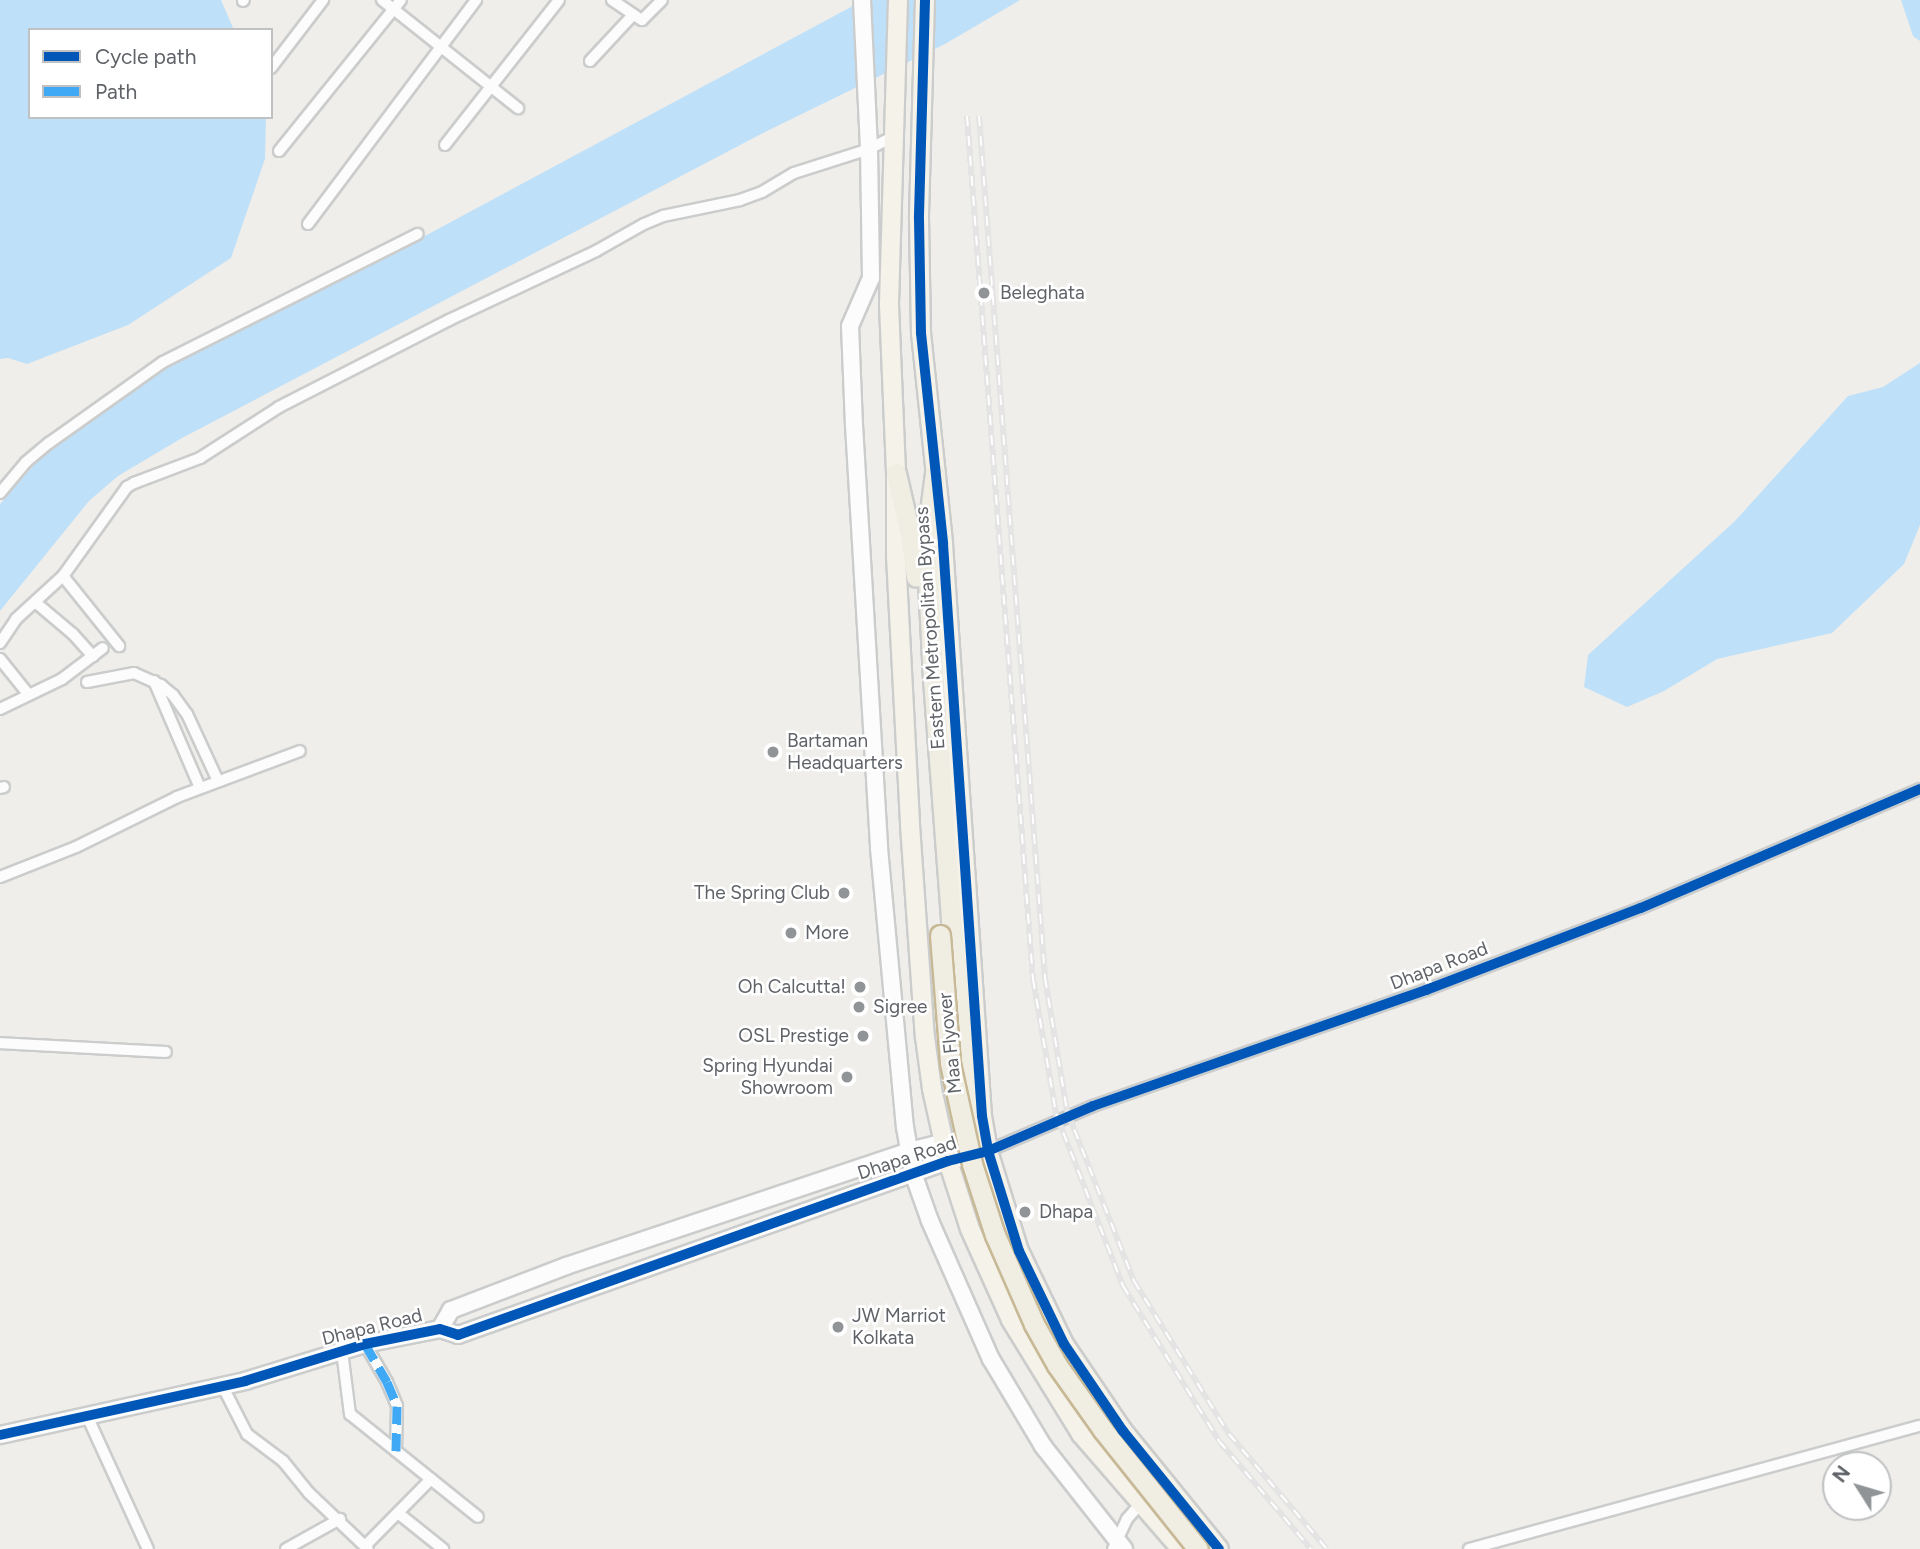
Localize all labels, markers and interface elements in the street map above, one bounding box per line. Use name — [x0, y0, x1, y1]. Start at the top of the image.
legend — [28, 28, 273, 119]
text: Cycle path — [95, 44, 196, 69]
text: Path — [95, 79, 137, 104]
place label: Beleghata — [1000, 282, 1085, 304]
marker: Beleghata — [974, 283, 994, 303]
street label: Eastern Metropolitan Bypass — [910, 506, 950, 750]
place label: Bartaman Headquarters — [787, 730, 903, 774]
marker: Bartaman Headquarters — [765, 744, 781, 760]
place label: The Spring Club — [694, 882, 830, 904]
marker: The Spring Club — [836, 885, 852, 901]
place label: More — [805, 922, 849, 944]
marker: More — [783, 925, 799, 941]
street label: Dhapa Road — [1387, 937, 1491, 995]
place label: Oh Calcutta! — [738, 976, 846, 998]
marker: Oh Calcutta! — [852, 979, 868, 995]
street label: Maa Flyover — [933, 991, 967, 1095]
place label: Sigree — [873, 996, 927, 1018]
marker: Sigree — [851, 999, 867, 1015]
place label: OSL Prestige — [738, 1025, 849, 1047]
marker: OSL Prestige — [855, 1028, 871, 1044]
place label: Spring Hyundai Showroom — [702, 1055, 833, 1099]
marker: Spring Hyundai Showroom — [839, 1069, 855, 1085]
street label: Dhapa Road — [855, 1131, 959, 1185]
place label: Dhapa — [1039, 1201, 1093, 1223]
marker: Dhapa — [1017, 1204, 1033, 1220]
street label: Dhapa Road — [319, 1304, 425, 1350]
place label: JW Marriot Kolkata — [852, 1305, 946, 1349]
marker: JW Marriot Kolkata — [830, 1319, 846, 1335]
north arrow — [1822, 1451, 1892, 1521]
text: N — [1828, 1461, 1855, 1487]

